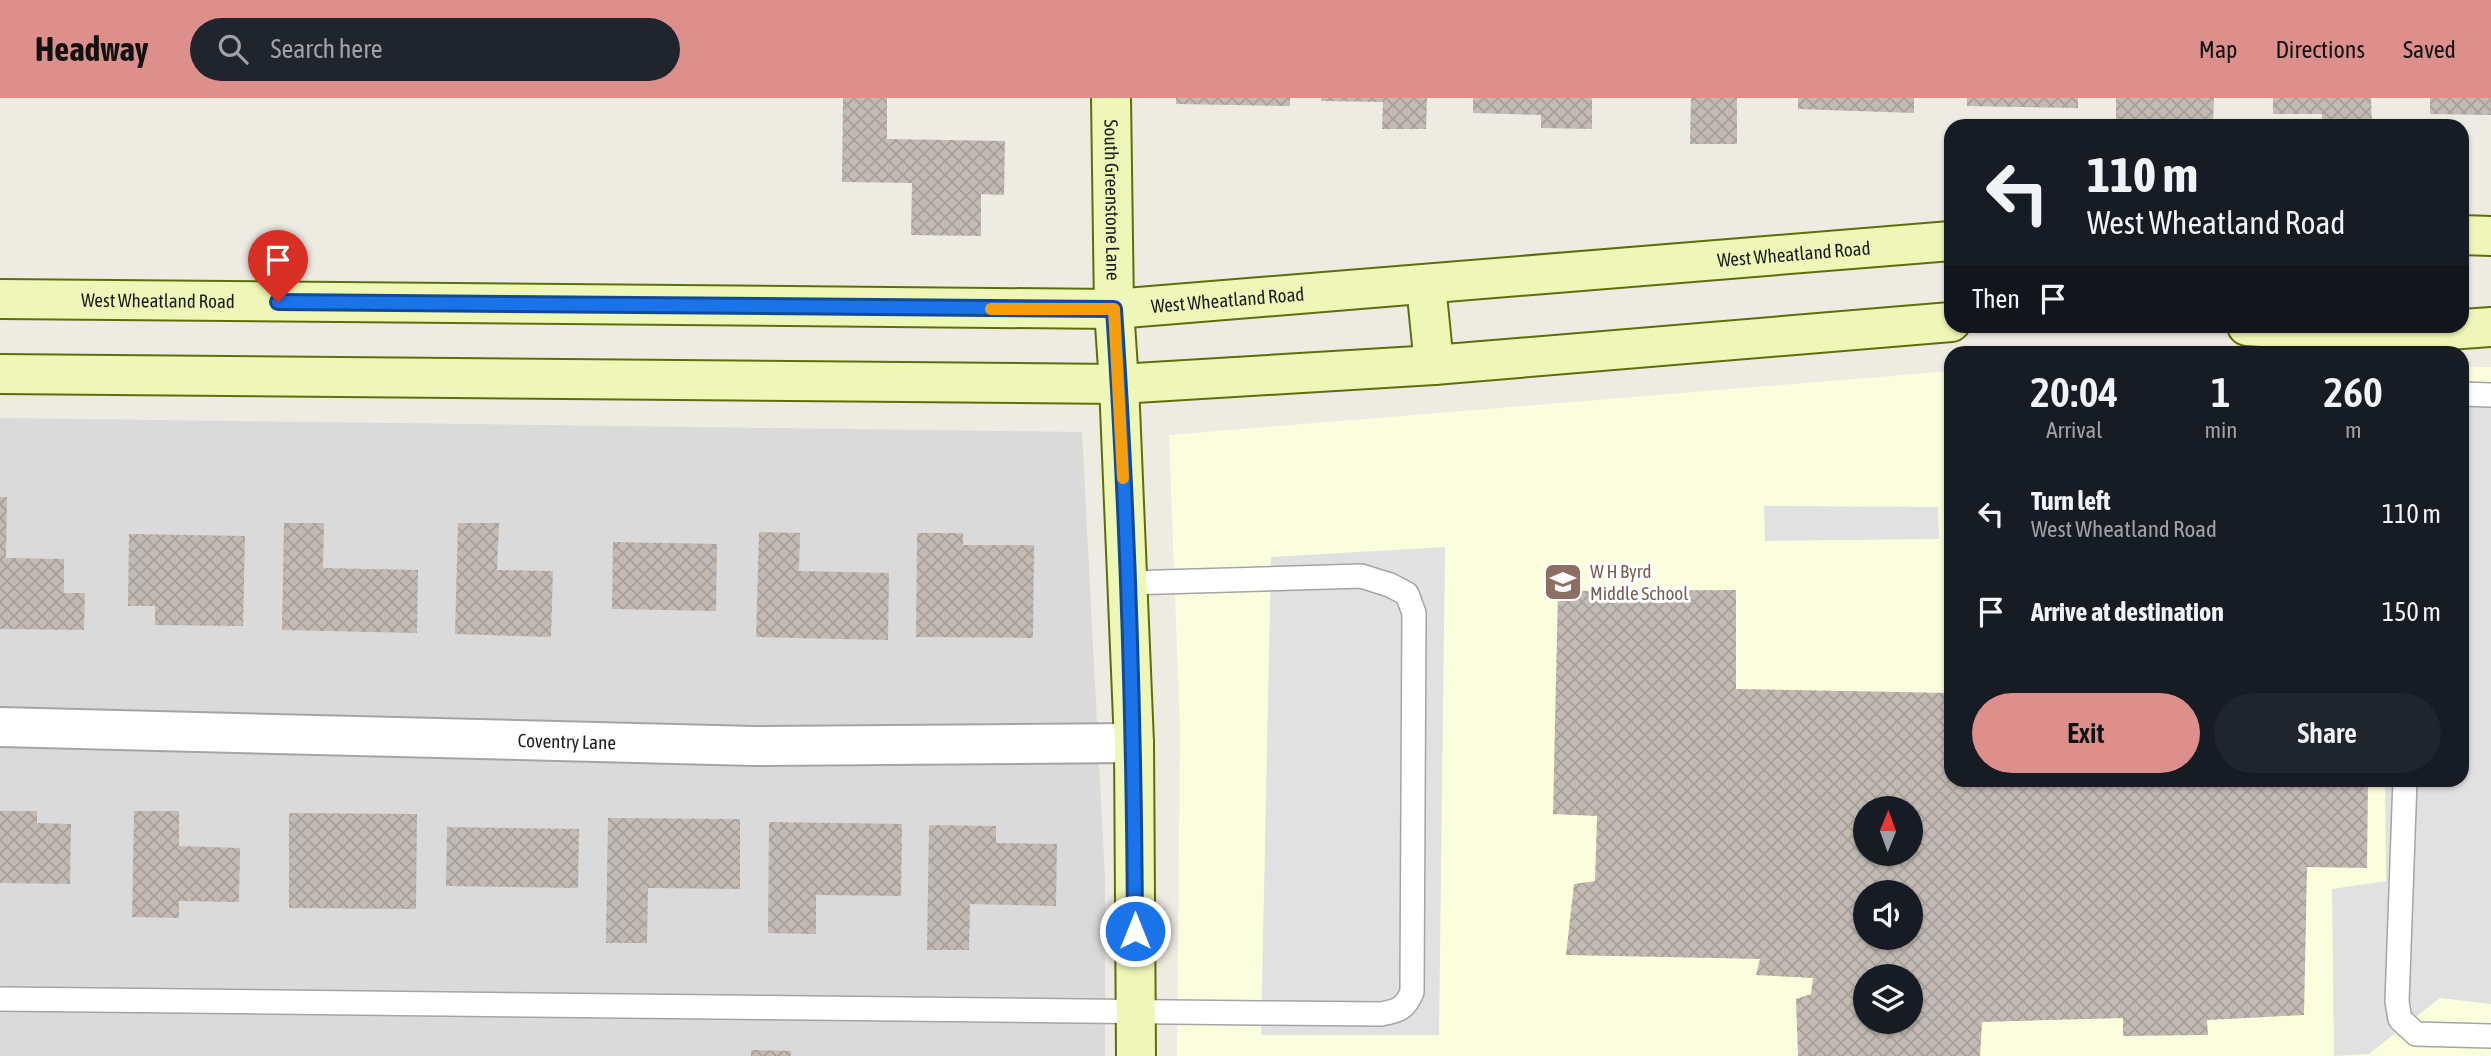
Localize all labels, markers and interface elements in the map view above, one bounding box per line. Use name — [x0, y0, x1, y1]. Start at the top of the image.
search box — [190, 18, 680, 81]
text: Headway — [35, 30, 148, 68]
icon: search — [214, 30, 252, 68]
text: Search here — [270, 34, 383, 64]
text: Map — [2199, 36, 2237, 63]
text: Directions — [2275, 36, 2365, 63]
text: Saved — [2403, 36, 2456, 63]
street label: South Greenstone Lane — [1100, 119, 1125, 281]
text: 110 m — [2087, 146, 2198, 202]
icon: left — [1972, 147, 2063, 238]
text: West Wheatland Road — [2087, 204, 2346, 241]
pin — [248, 230, 308, 302]
street label: West Wheatland Road — [1716, 237, 1871, 271]
icon: arrive — [259, 241, 297, 279]
icon: arrive — [2034, 280, 2072, 318]
street label: West Wheatland Road — [1150, 283, 1305, 317]
text: Then — [1972, 284, 2020, 314]
street label: West Wheatland Road — [81, 289, 235, 312]
text: 20:04 — [2030, 368, 2118, 416]
text: 1 — [2211, 368, 2231, 416]
text: 260 — [2324, 368, 2383, 416]
text: Arrival — [2046, 417, 2102, 443]
text: min — [2204, 417, 2237, 443]
text: m — [2345, 417, 2362, 443]
text: Turn left — [2031, 486, 2111, 516]
icon: left — [1972, 495, 2010, 533]
text: 110 m — [2382, 499, 2441, 529]
text: West Wheatland Road — [2031, 516, 2217, 542]
place label: W H Byrd Middle School — [1590, 560, 1688, 604]
school or university icon: W H Byrd Middle School — [1542, 561, 1584, 603]
icon: arrive — [1972, 593, 2010, 631]
text: Arrive at destination — [2031, 597, 2224, 627]
text: 150 m — [2382, 597, 2441, 627]
button: Exit — [1972, 693, 2200, 773]
button: Share — [2214, 693, 2441, 773]
street label: Coventry Lane — [517, 729, 616, 754]
north arrow — [1853, 796, 1923, 866]
map controls — [1853, 796, 1923, 1034]
button: sound — [1853, 880, 1923, 950]
position arrow — [1098, 894, 1172, 968]
button: layers — [1853, 964, 1923, 1034]

